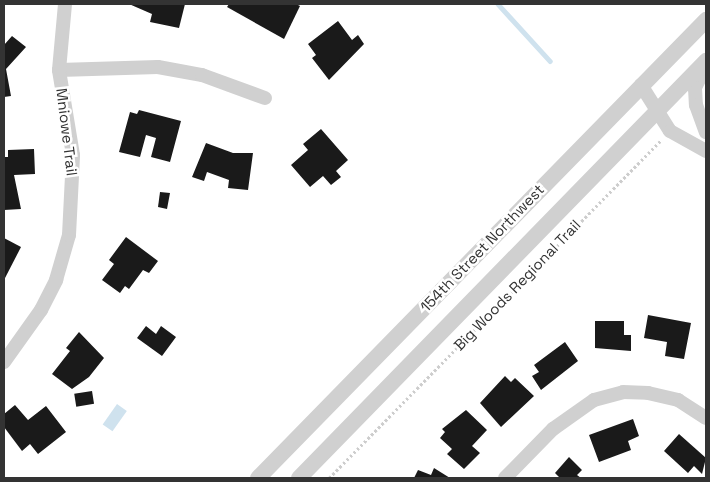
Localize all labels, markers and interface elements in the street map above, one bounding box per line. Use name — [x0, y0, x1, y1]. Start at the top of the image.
street label: Mniowe Trail — [53, 87, 81, 177]
street label: 154th Street Northwest — [416, 180, 548, 316]
street label: Big Woods Regional Trail — [450, 216, 584, 354]

